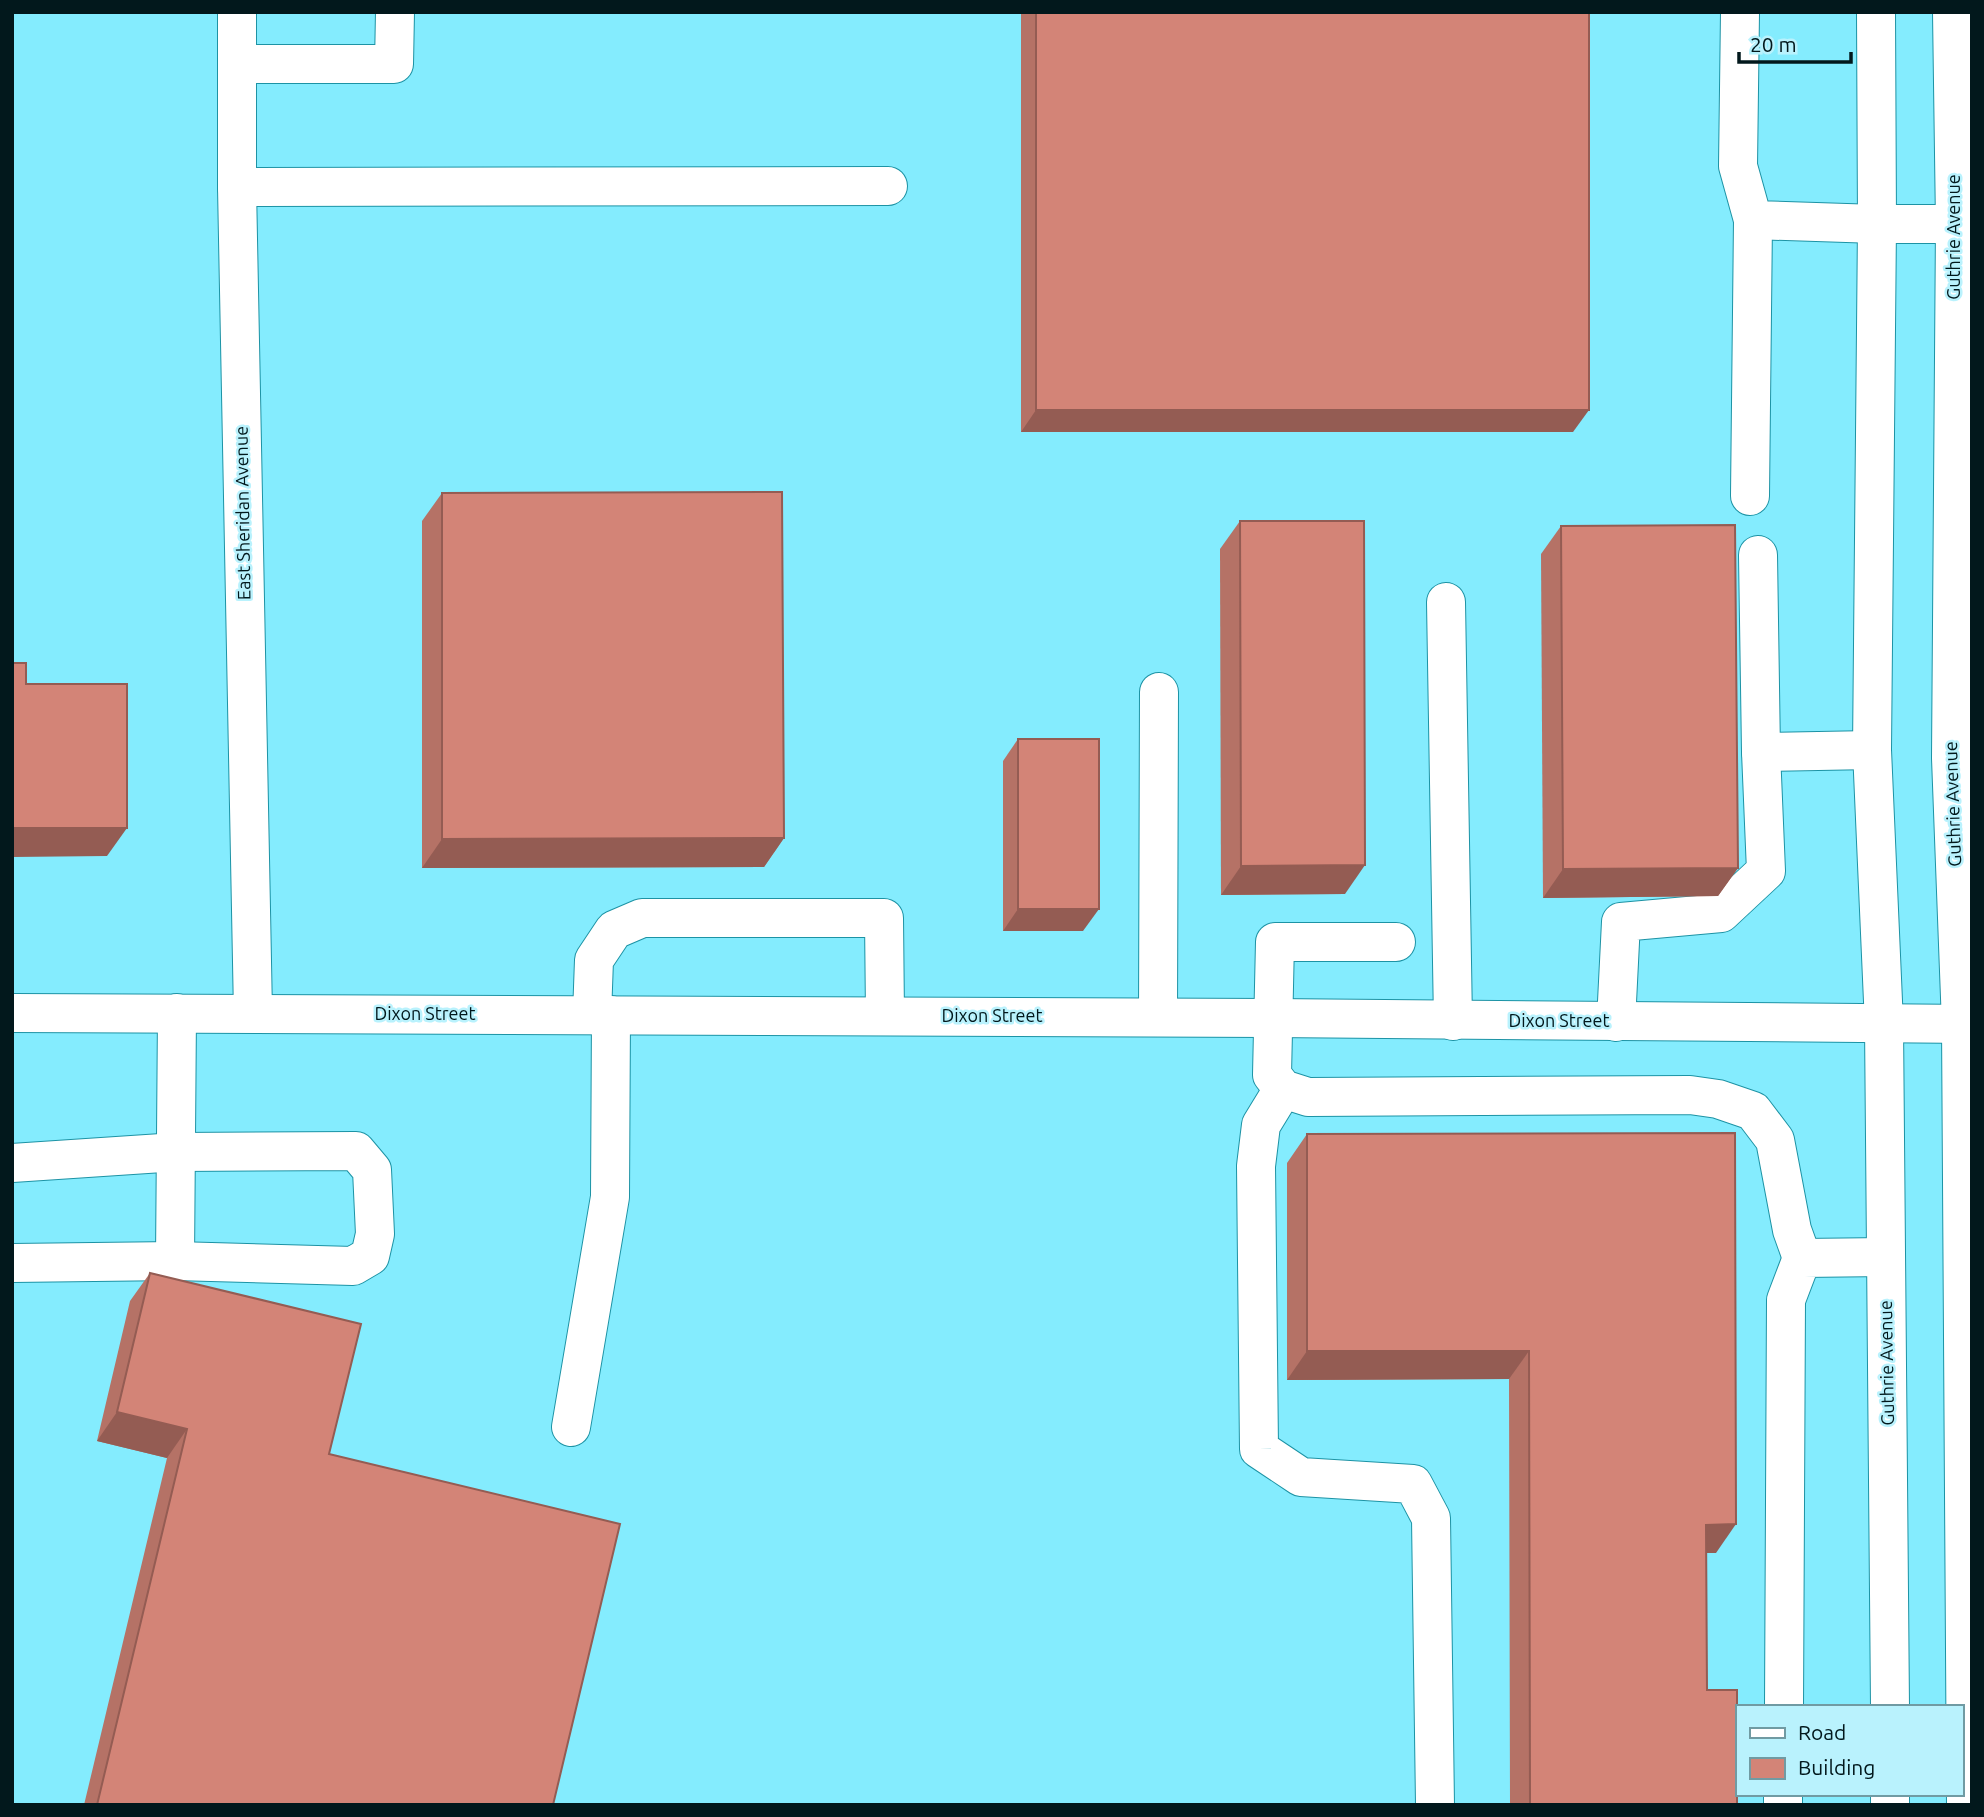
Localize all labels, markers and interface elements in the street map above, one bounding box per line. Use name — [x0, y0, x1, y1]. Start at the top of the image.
scale bar — [1739, 21, 1851, 65]
text: 20 m — [1750, 32, 1797, 56]
street label: Guthrie Avenue — [1943, 174, 1963, 300]
street label: East Sheridan Avenue — [230, 426, 254, 600]
street label: Guthrie Avenue — [1940, 741, 1964, 867]
street label: Dixon Street — [374, 1003, 476, 1023]
street label: Dixon Street — [941, 1005, 1043, 1025]
street label: Dixon Street — [1508, 1010, 1610, 1030]
street label: Guthrie Avenue — [1875, 1300, 1897, 1426]
legend — [1736, 1705, 1963, 1796]
text: Road — [1798, 1720, 1846, 1744]
text: Building — [1798, 1755, 1875, 1779]

